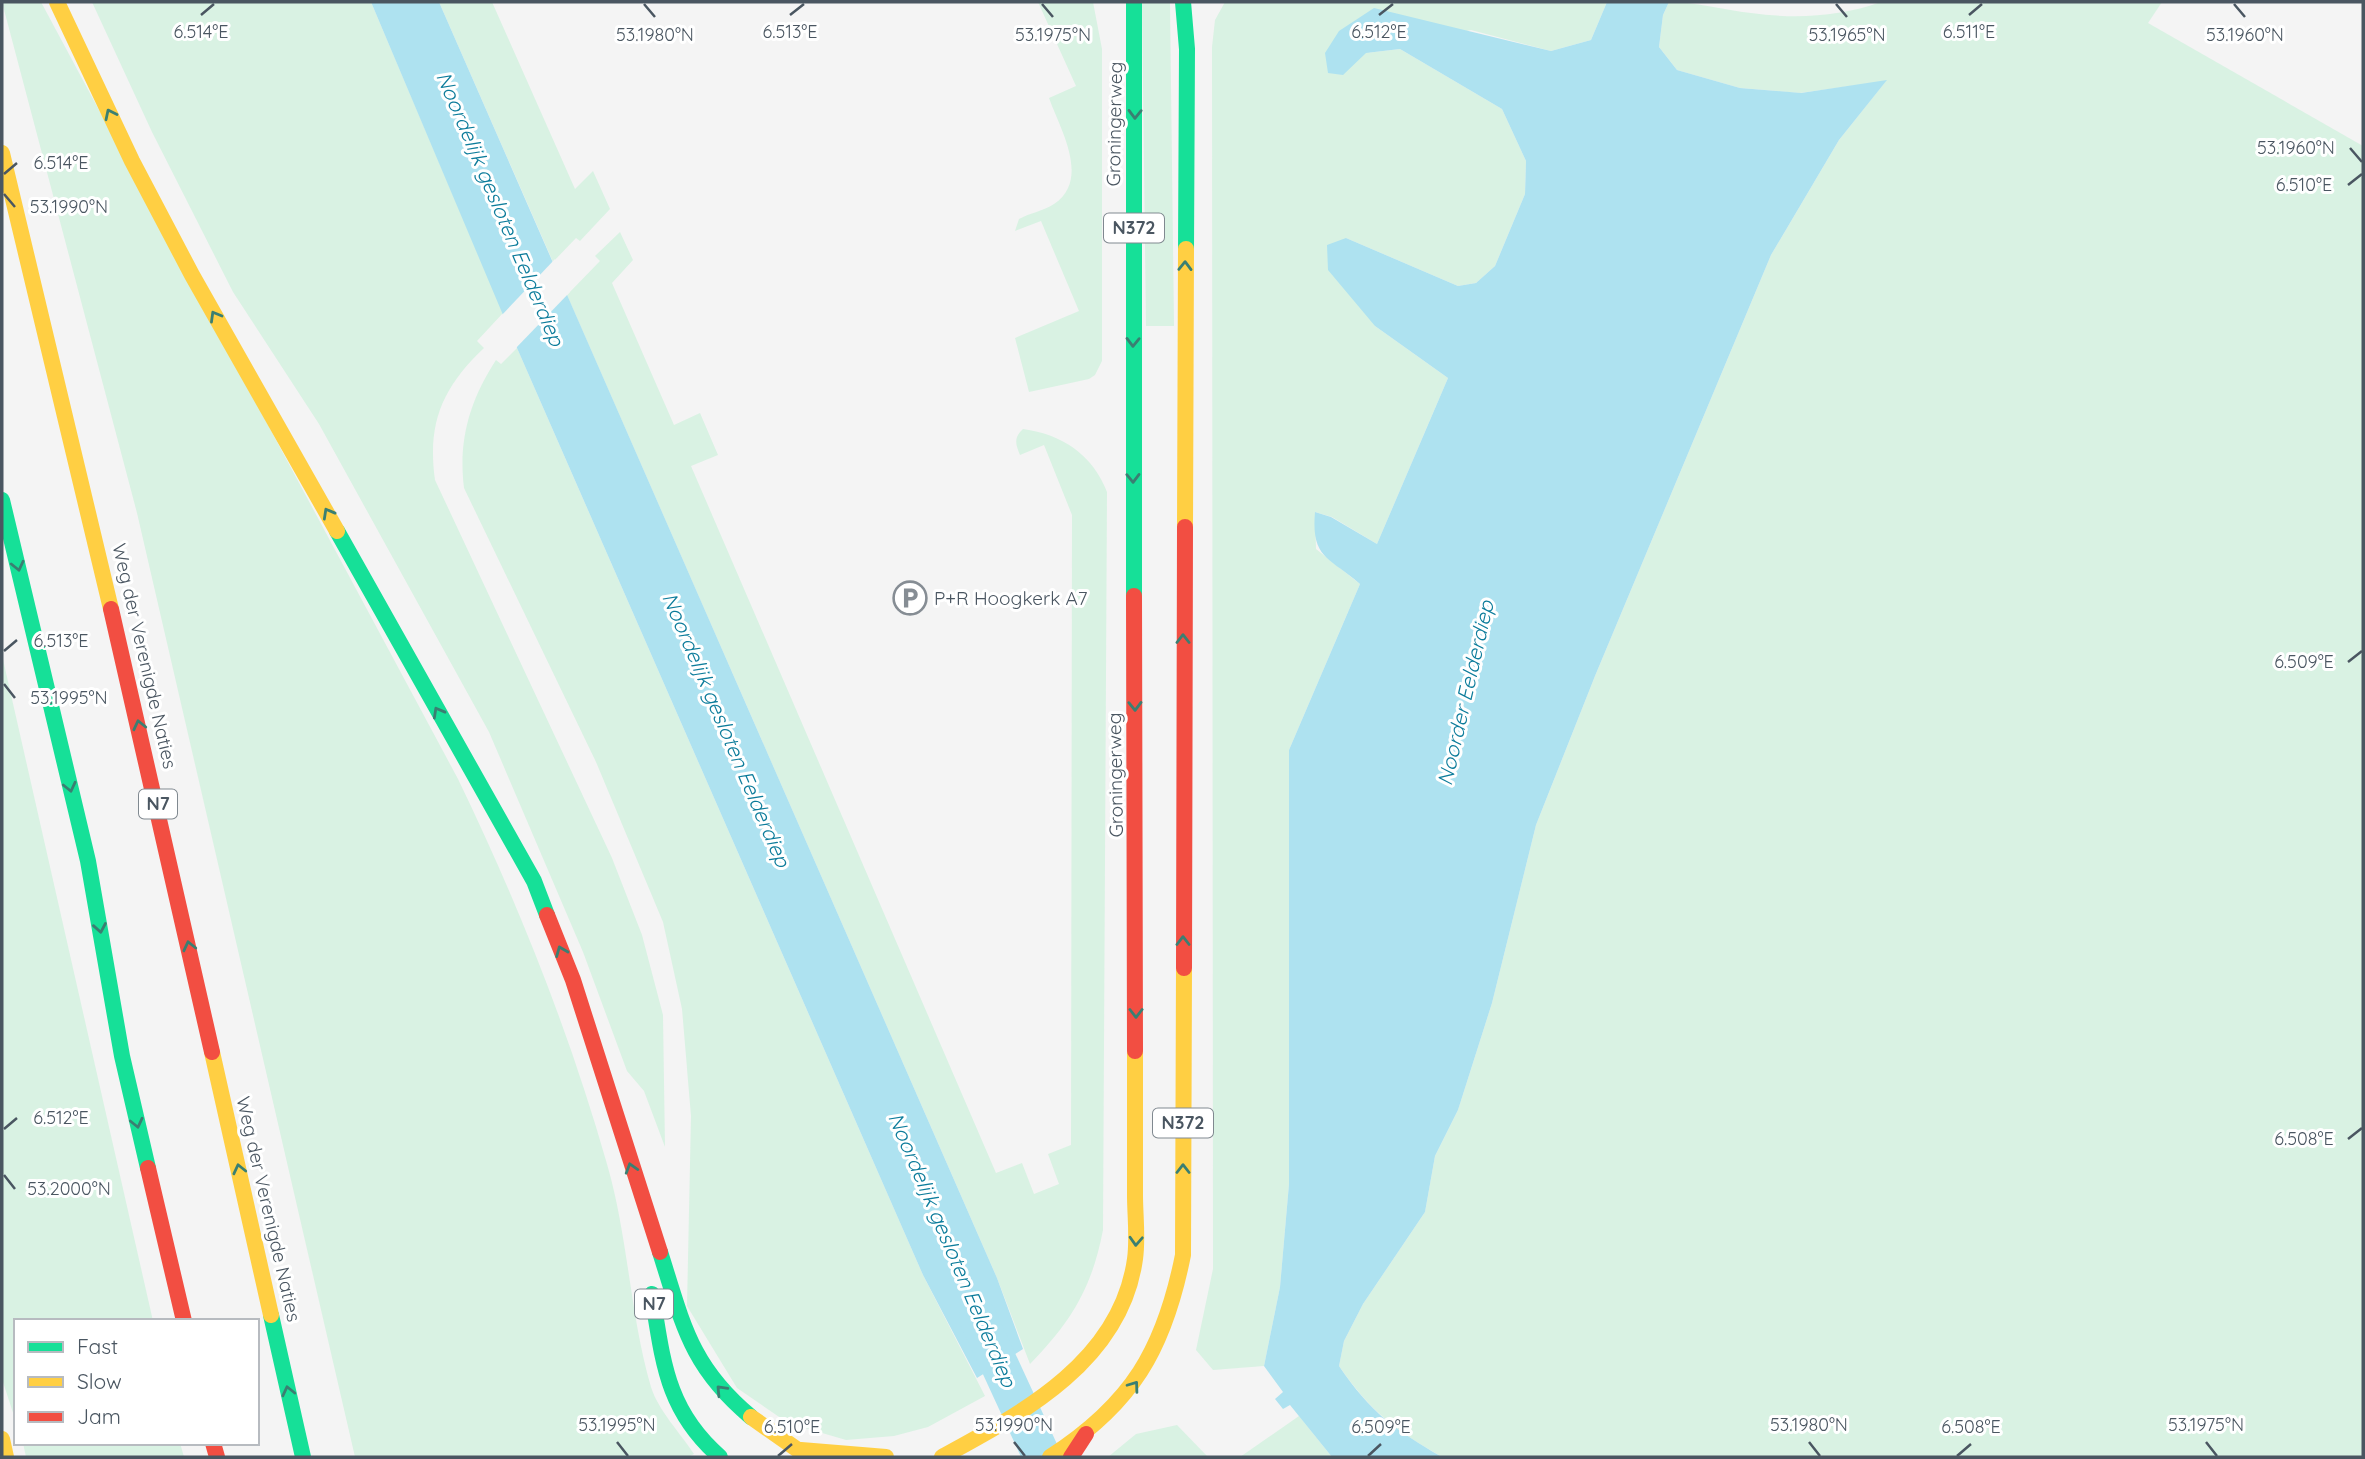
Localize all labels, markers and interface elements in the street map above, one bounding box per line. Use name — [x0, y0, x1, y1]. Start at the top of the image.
text: 6.514°E — [174, 20, 228, 43]
text: 6.513°E — [762, 20, 818, 43]
text: 6.512°E — [1351, 20, 1407, 43]
text: 6.511°E — [1943, 20, 1995, 43]
text: 53.1980°N — [616, 23, 694, 46]
text: 53.1975°N — [1015, 23, 1091, 46]
text: 53.1965°N — [1808, 23, 1886, 46]
text: 53.1960°N — [2206, 23, 2284, 46]
street label: Groningerweg — [1101, 61, 1127, 187]
water label: Noordelijk gesloten Eelderdiep — [431, 67, 571, 351]
one-way arrow — [104, 109, 118, 121]
one-way arrow — [1127, 110, 1143, 120]
text: 53.1960°N — [2257, 136, 2335, 159]
text: 6.514°E — [34, 151, 88, 174]
text: 6.510°E — [2276, 173, 2332, 196]
text: 53.1990°N — [30, 195, 108, 218]
road number: N372 — [1104, 213, 1164, 242]
one-way arrow — [1177, 261, 1193, 271]
one-way arrow — [210, 310, 223, 323]
one-way arrow — [1125, 337, 1141, 348]
one-way arrow — [1125, 474, 1141, 484]
one-way arrow — [323, 508, 336, 521]
street label: Weg der Verenigde Naties — [107, 541, 183, 771]
one-way arrow — [9, 560, 24, 572]
parking icon: P+R Hoogkerk A7 — [891, 579, 929, 617]
place label: P+R Hoogkerk A7 — [934, 586, 1088, 610]
water label: Noordelijk gesloten Eelderdiep — [657, 588, 797, 872]
water label: Noorder Eelderdiep — [1431, 597, 1499, 788]
text: 6.513°E — [33, 629, 89, 652]
one-way arrow — [1175, 633, 1191, 644]
text: 6.509°E — [2274, 650, 2334, 673]
text: 53.1995°N — [30, 686, 108, 709]
one-way arrow — [1127, 701, 1143, 712]
one-way arrow — [433, 707, 446, 720]
street label: Groningerweg — [1102, 712, 1128, 838]
one-way arrow — [133, 719, 147, 731]
one-way arrow — [62, 781, 77, 793]
road number: N7 — [139, 790, 177, 818]
one-way arrow — [92, 923, 107, 934]
one-way arrow — [1175, 936, 1191, 946]
one-way arrow — [183, 940, 198, 952]
one-way arrow — [556, 946, 570, 958]
one-way arrow — [1128, 1009, 1144, 1019]
street label: Weg der Verenigde Naties — [231, 1094, 307, 1324]
text: 6.512°E — [33, 1106, 89, 1129]
water label: Noordelijk gesloten Eelderdiep — [883, 1108, 1023, 1392]
road number: N372 — [1153, 1108, 1213, 1138]
one-way arrow — [129, 1117, 143, 1129]
text: 6.508°E — [2274, 1127, 2334, 1150]
one-way arrow — [625, 1162, 639, 1175]
one-way arrow — [232, 1163, 247, 1175]
one-way arrow — [1175, 1163, 1191, 1174]
text: 53.2000°N — [27, 1177, 111, 1200]
one-way arrow — [1128, 1236, 1143, 1247]
road number: N7 — [635, 1289, 673, 1318]
legend — [14, 1319, 259, 1445]
text: Fast — [77, 1333, 118, 1359]
text: Slow — [77, 1368, 122, 1394]
one-way arrow — [1126, 1381, 1138, 1394]
one-way arrow — [282, 1385, 296, 1397]
one-way arrow — [717, 1385, 729, 1398]
text: Jam — [77, 1403, 121, 1429]
text: 53.1995°N — [578, 1413, 656, 1436]
text: 53.1990°N — [975, 1413, 1053, 1436]
text: 53.1980°N — [1770, 1413, 1848, 1436]
text: 53.1975°N — [2168, 1413, 2244, 1436]
text: 6.510°E — [764, 1415, 820, 1438]
text: 6.509°E — [1351, 1415, 1411, 1438]
text: 6.508°E — [1941, 1415, 2001, 1438]

